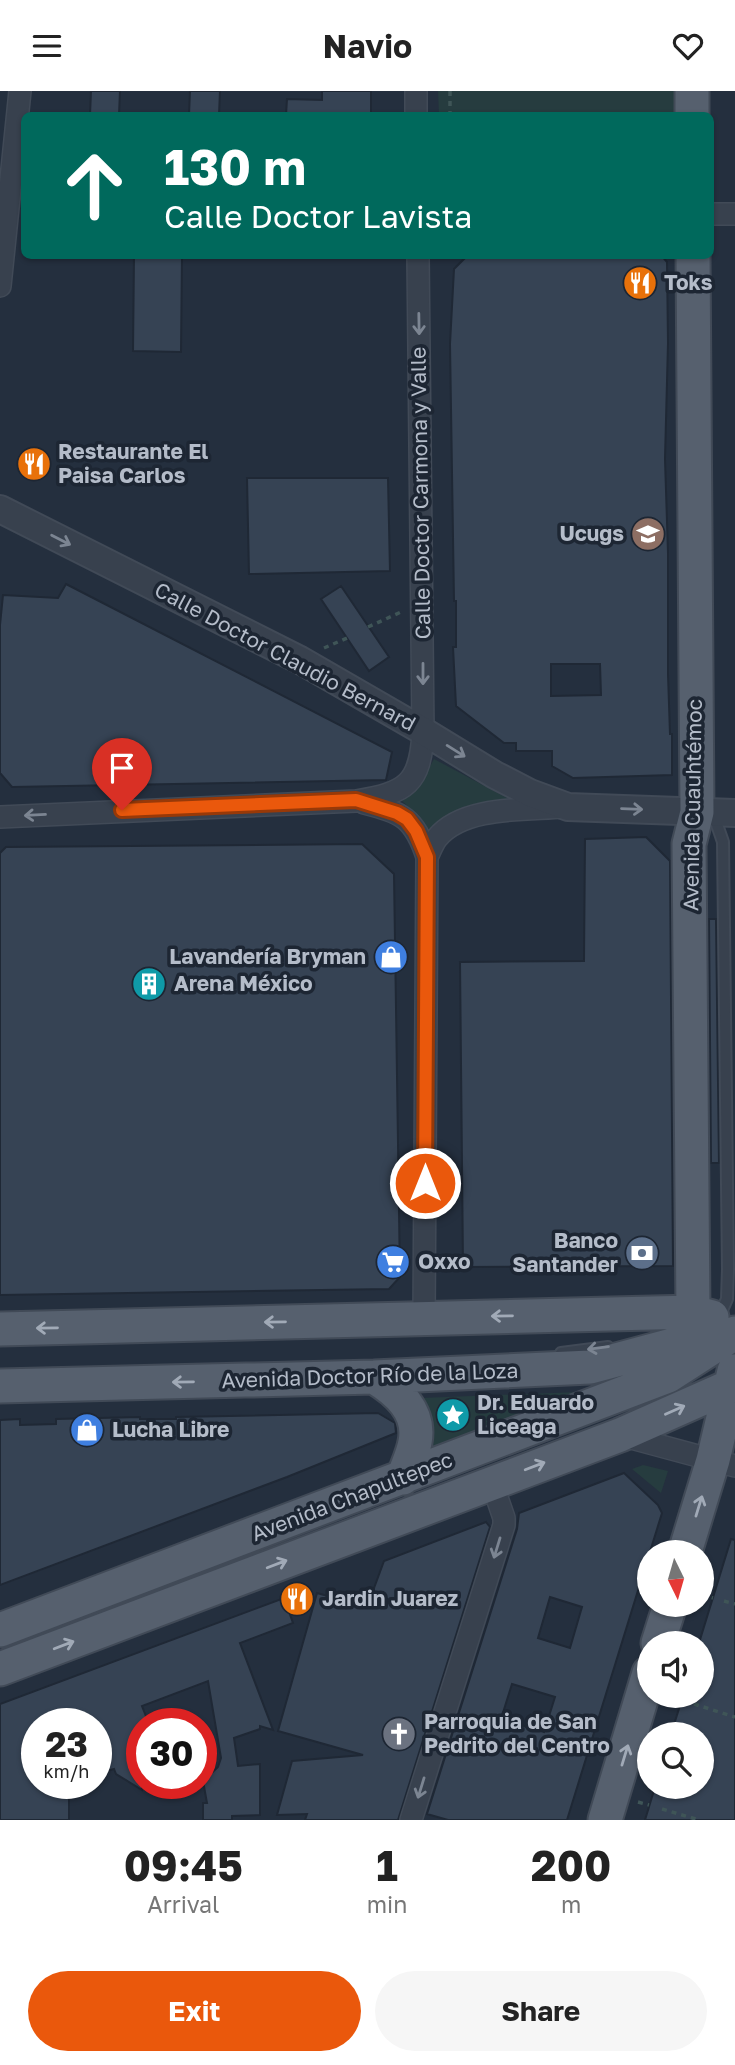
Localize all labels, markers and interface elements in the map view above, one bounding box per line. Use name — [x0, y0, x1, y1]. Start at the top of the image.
icon: menu — [28, 27, 66, 65]
text: Navio — [323, 27, 412, 65]
icon: heart — [669, 27, 707, 65]
text: 130 m — [164, 137, 306, 196]
icon: ahead — [49, 140, 140, 231]
text: Calle Doctor Lavista — [164, 197, 472, 235]
restaurant icon: Toks — [621, 264, 659, 302]
place label: Toks — [664, 269, 713, 295]
one-way arrow — [412, 312, 426, 335]
street label: Calle Doctor Carmona y Valle — [404, 346, 436, 640]
place label: Restaurante El Paisa Carlos — [58, 438, 208, 488]
restaurant icon: Restaurante El Paisa Carlos — [15, 445, 53, 483]
school or university icon: Ucugs — [629, 515, 667, 553]
place label: Ucugs — [559, 520, 624, 546]
one-way arrow — [50, 533, 71, 547]
street label: Calle Doctor Claudio Bernard — [150, 576, 421, 736]
one-way arrow — [416, 662, 430, 685]
street label: Avenida Cuauhtémoc — [677, 699, 707, 911]
pin — [92, 738, 152, 810]
one-way arrow — [445, 744, 465, 758]
icon: arrive — [103, 749, 141, 787]
one-way arrow — [621, 803, 644, 816]
one-way arrow — [24, 808, 47, 821]
shop icon: Lavandería Bryman — [372, 938, 410, 976]
place label: Lavandería Bryman — [169, 943, 366, 969]
building icon: Arena México — [130, 965, 168, 1003]
place label: Arena México — [174, 970, 313, 996]
position arrow — [388, 1146, 462, 1220]
place label: Banco Santander — [512, 1227, 618, 1277]
bank icon: Banco Santander — [623, 1234, 661, 1272]
supermarket icon: Oxxo — [374, 1243, 412, 1281]
place label: Oxxo — [418, 1248, 471, 1274]
one-way arrow — [491, 1310, 514, 1323]
one-way arrow — [264, 1315, 287, 1329]
one-way arrow — [36, 1321, 59, 1334]
one-way arrow — [587, 1342, 610, 1355]
street label: Avenida Doctor Río de la Loza — [221, 1357, 519, 1393]
one-way arrow — [172, 1375, 195, 1389]
place label: Dr. Eduardo Liceaga — [477, 1389, 594, 1439]
place icon: Dr. Eduardo Liceaga — [434, 1396, 472, 1434]
one-way arrow — [664, 1403, 685, 1416]
shop icon: Lucha Libre — [68, 1411, 106, 1449]
place label: Lucha Libre — [112, 1416, 229, 1442]
street label: Avenida Chapultepec — [248, 1446, 456, 1546]
one-way arrow — [524, 1459, 546, 1472]
one-way arrow — [694, 1495, 707, 1517]
one-way arrow — [489, 1537, 502, 1559]
north arrow — [637, 1540, 714, 1617]
map controls — [637, 1540, 714, 1799]
one-way arrow — [265, 1557, 287, 1570]
restaurant icon: Jardin Juarez — [278, 1580, 316, 1618]
place label: Jardin Juarez — [322, 1585, 458, 1611]
button: sound — [637, 1631, 714, 1708]
one-way arrow — [52, 1637, 74, 1650]
speed limit sign: 30 — [126, 1708, 217, 1799]
place label: Parroquia de San Pedrito del Centro — [424, 1708, 610, 1758]
church icon: Parroquia de San Pedrito del Centro — [380, 1715, 418, 1753]
button: search — [637, 1722, 714, 1799]
text: 23 — [45, 1723, 88, 1765]
one-way arrow — [619, 1744, 632, 1766]
text: km/h — [44, 1760, 89, 1782]
one-way arrow — [414, 1777, 426, 1799]
text: 09:45 — [124, 1840, 243, 1890]
text: 1 — [376, 1840, 398, 1890]
text: 200 — [531, 1840, 611, 1890]
text: Arrival — [147, 1890, 219, 1918]
text: min — [367, 1890, 407, 1918]
text: m — [561, 1890, 581, 1918]
button: Exit — [28, 1971, 361, 2051]
button: Share — [375, 1971, 707, 2051]

